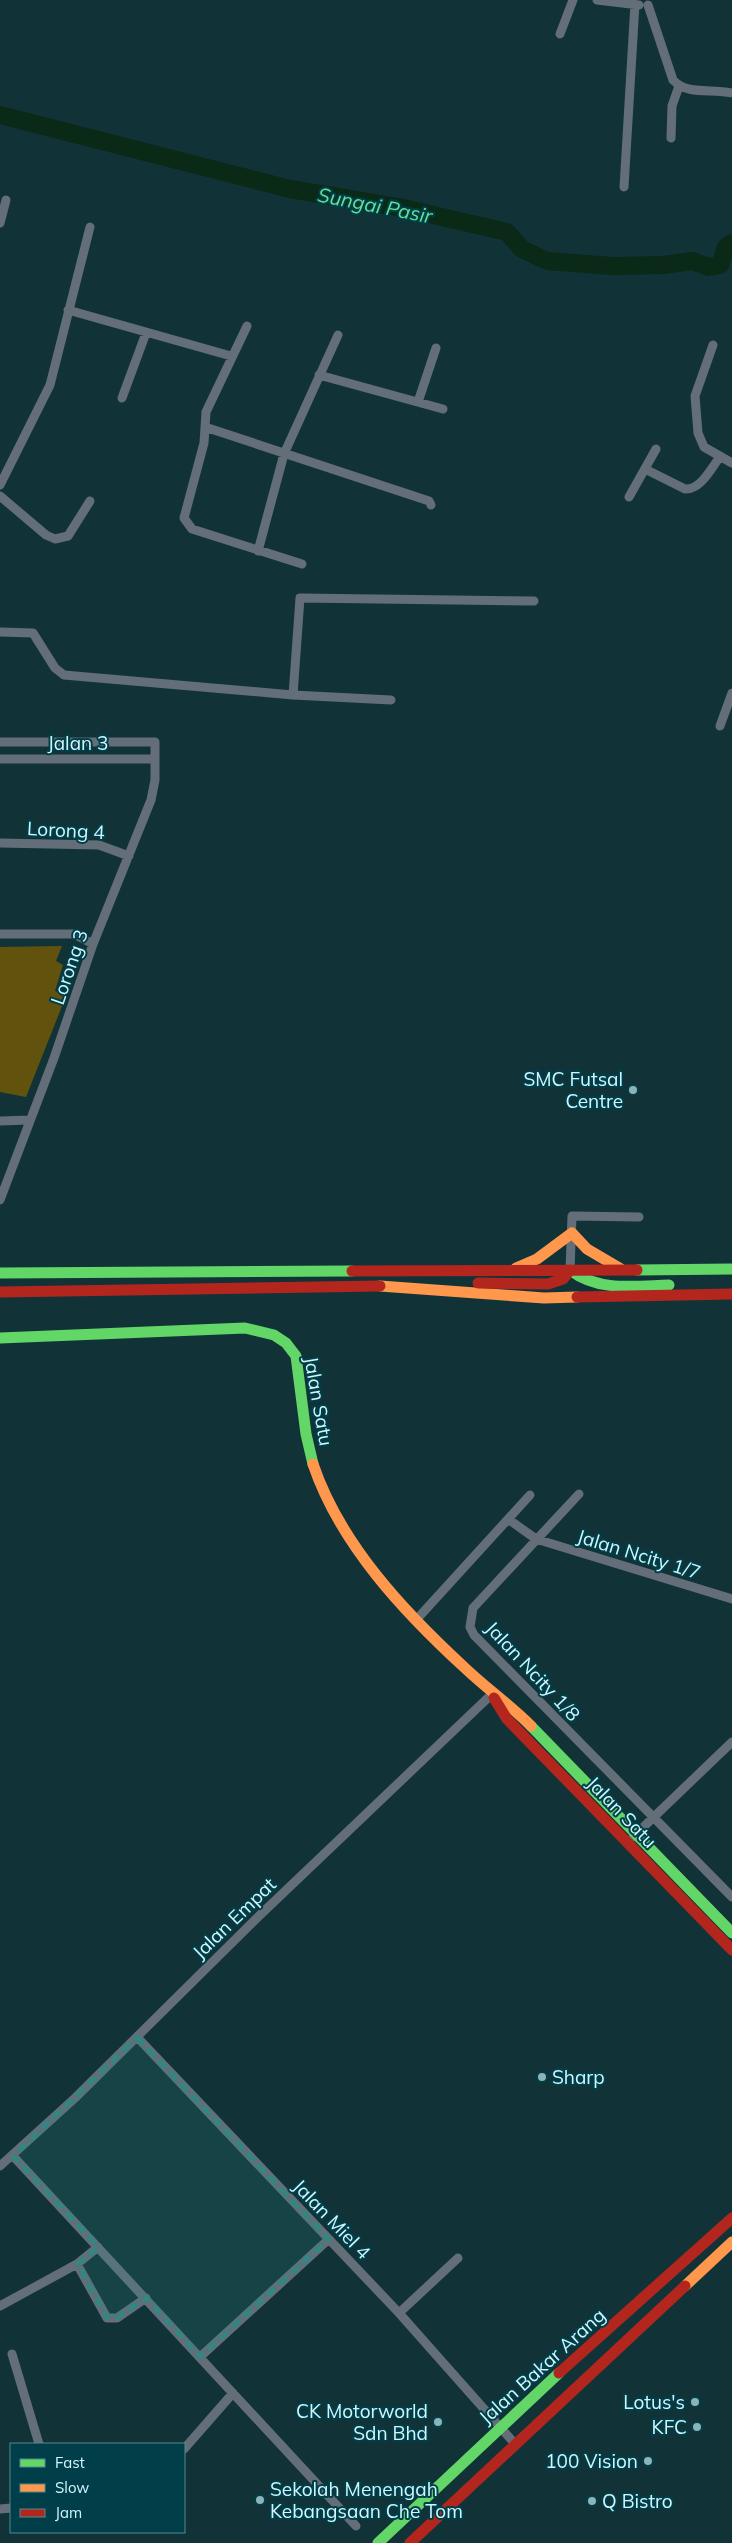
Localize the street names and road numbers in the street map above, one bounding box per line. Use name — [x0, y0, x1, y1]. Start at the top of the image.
street label: Jalan 3 — [47, 731, 109, 755]
street label: Lorong 4 — [27, 816, 105, 844]
street label: Lorong 3 — [45, 926, 93, 1008]
street label: Jalan Satu — [299, 1354, 339, 1448]
street label: Jalan Ncity 1/7 — [574, 1524, 704, 1584]
street label: Jalan Ncity 1/8 — [481, 1616, 585, 1726]
street label: Jalan Satu — [582, 1771, 662, 1853]
street label: Jalan Empat — [187, 1872, 281, 1964]
street label: Jalan Miel 4 — [288, 2174, 376, 2264]
street label: Jalan Bakar Arang — [474, 2303, 610, 2429]

